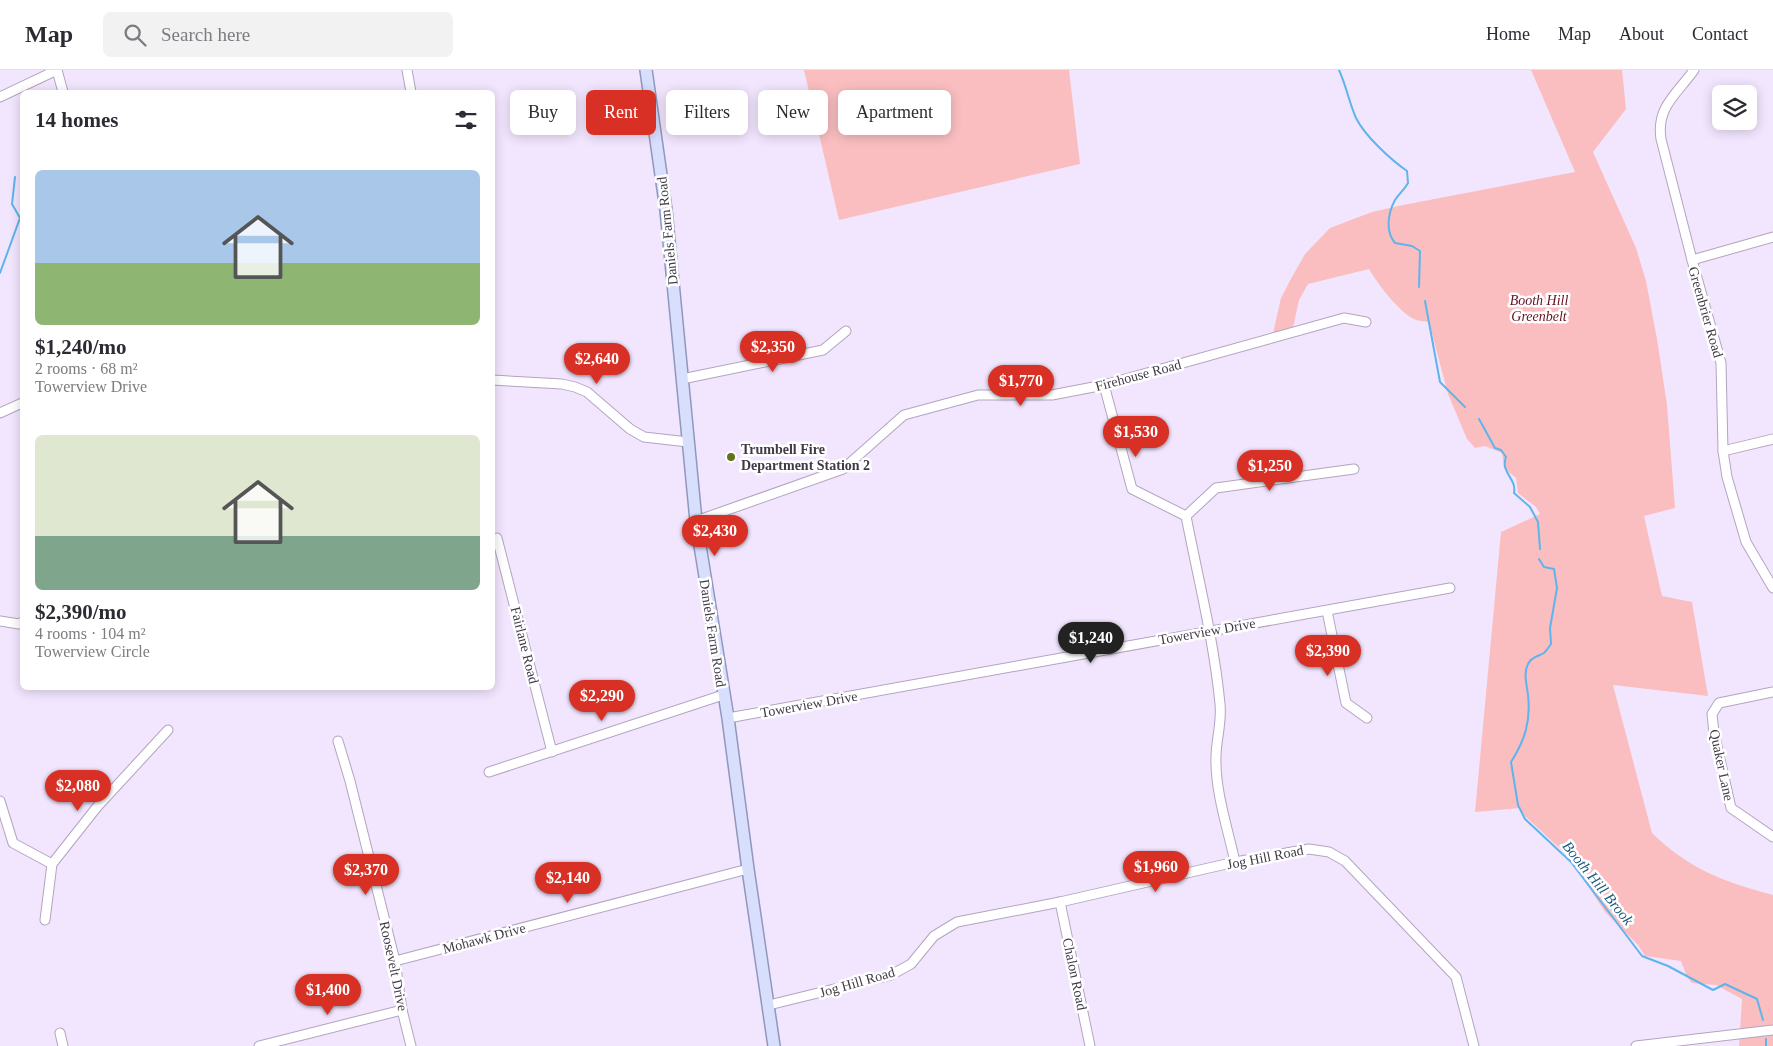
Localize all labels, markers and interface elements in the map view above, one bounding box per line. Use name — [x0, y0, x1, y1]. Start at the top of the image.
search box — [103, 12, 453, 57]
text: Map — [25, 21, 73, 47]
icon: search — [121, 21, 149, 49]
text: Search here — [161, 24, 250, 45]
text: Home — [1486, 24, 1530, 44]
text: Map — [1558, 24, 1591, 44]
text: About — [1619, 24, 1664, 44]
text: Contact — [1692, 24, 1748, 44]
map controls — [1712, 85, 1757, 130]
button: layers — [1712, 85, 1757, 130]
chip: Buy — [510, 90, 576, 135]
chip: Rent — [586, 90, 656, 135]
chip: Filters — [666, 90, 748, 135]
chip: New — [758, 90, 828, 135]
chip: Apartment — [838, 90, 951, 135]
icon: filters — [452, 106, 480, 134]
text: 14 homes — [35, 108, 118, 132]
street label: Daniels Farm Road — [654, 176, 681, 286]
icon: home — [213, 202, 303, 292]
street label: Greenbrier Road — [1685, 265, 1726, 359]
park label: Booth Hill Greenbelt — [1510, 293, 1568, 324]
pin: $2,350 — [732, 330, 814, 373]
text: $1,240/mo — [35, 335, 127, 359]
text: $2,350 — [751, 338, 795, 355]
pin: $2,640 — [556, 342, 638, 385]
text: $2,640 — [575, 350, 619, 367]
street label: Firehouse Road — [1094, 357, 1183, 394]
text: 2 rooms · 68 m² — [35, 360, 138, 377]
pin: $1,770 — [980, 364, 1062, 407]
text: $1,770 — [999, 372, 1043, 389]
text: Towerview Drive — [35, 378, 147, 395]
pin: $1,530 — [1095, 416, 1177, 458]
text: $1,530 — [1114, 423, 1158, 440]
place label: Trumbell Fire Department Station 2 — [741, 442, 870, 473]
pin: $1,250 — [1229, 450, 1311, 492]
marker: Trumbell Fire Department Station 2 — [725, 451, 737, 463]
text: $1,250 — [1248, 457, 1292, 474]
icon: home — [213, 467, 303, 557]
pin: $2,430 — [674, 514, 756, 557]
text: $2,430 — [693, 522, 737, 539]
street label: Daniels Farm Road — [697, 578, 728, 688]
text: $2,390/mo — [35, 600, 127, 624]
street label: Fairlane Road — [508, 605, 541, 685]
street label: Towerview Drive — [1157, 616, 1257, 647]
pin: $1,240 — [1050, 622, 1132, 664]
text: 4 rooms · 104 m² — [35, 625, 146, 642]
text: $1,240 — [1069, 629, 1113, 646]
pin: $2,390 — [1287, 634, 1369, 677]
text: $2,390 — [1306, 642, 1350, 659]
text: Towerview Circle — [35, 643, 150, 660]
pin: $2,290 — [561, 680, 643, 722]
text: $2,290 — [580, 687, 624, 704]
street label: Towerview Drive — [759, 689, 859, 720]
street label: Quaker Lane — [1707, 728, 1736, 802]
pin: $2,080 — [37, 770, 119, 812]
text: $2,080 — [56, 777, 100, 794]
water label: Booth Hill Brook — [1559, 838, 1637, 928]
street label: Jog Hill Road — [1225, 843, 1305, 872]
pin: $1,960 — [1115, 850, 1197, 893]
pin: $2,370 — [325, 854, 407, 896]
text: $1,960 — [1134, 858, 1178, 875]
text: $2,370 — [344, 861, 388, 878]
pin: $2,140 — [527, 862, 609, 904]
text: $2,140 — [546, 869, 590, 886]
street label: Roosevelt Drive — [377, 920, 410, 1012]
street label: Mohawk Drive — [441, 920, 527, 957]
street label: Chalon Road — [1060, 937, 1089, 1012]
street label: Jog Hill Road — [818, 965, 897, 1000]
pin: $1,400 — [287, 974, 369, 1016]
text: $1,400 — [306, 981, 350, 998]

